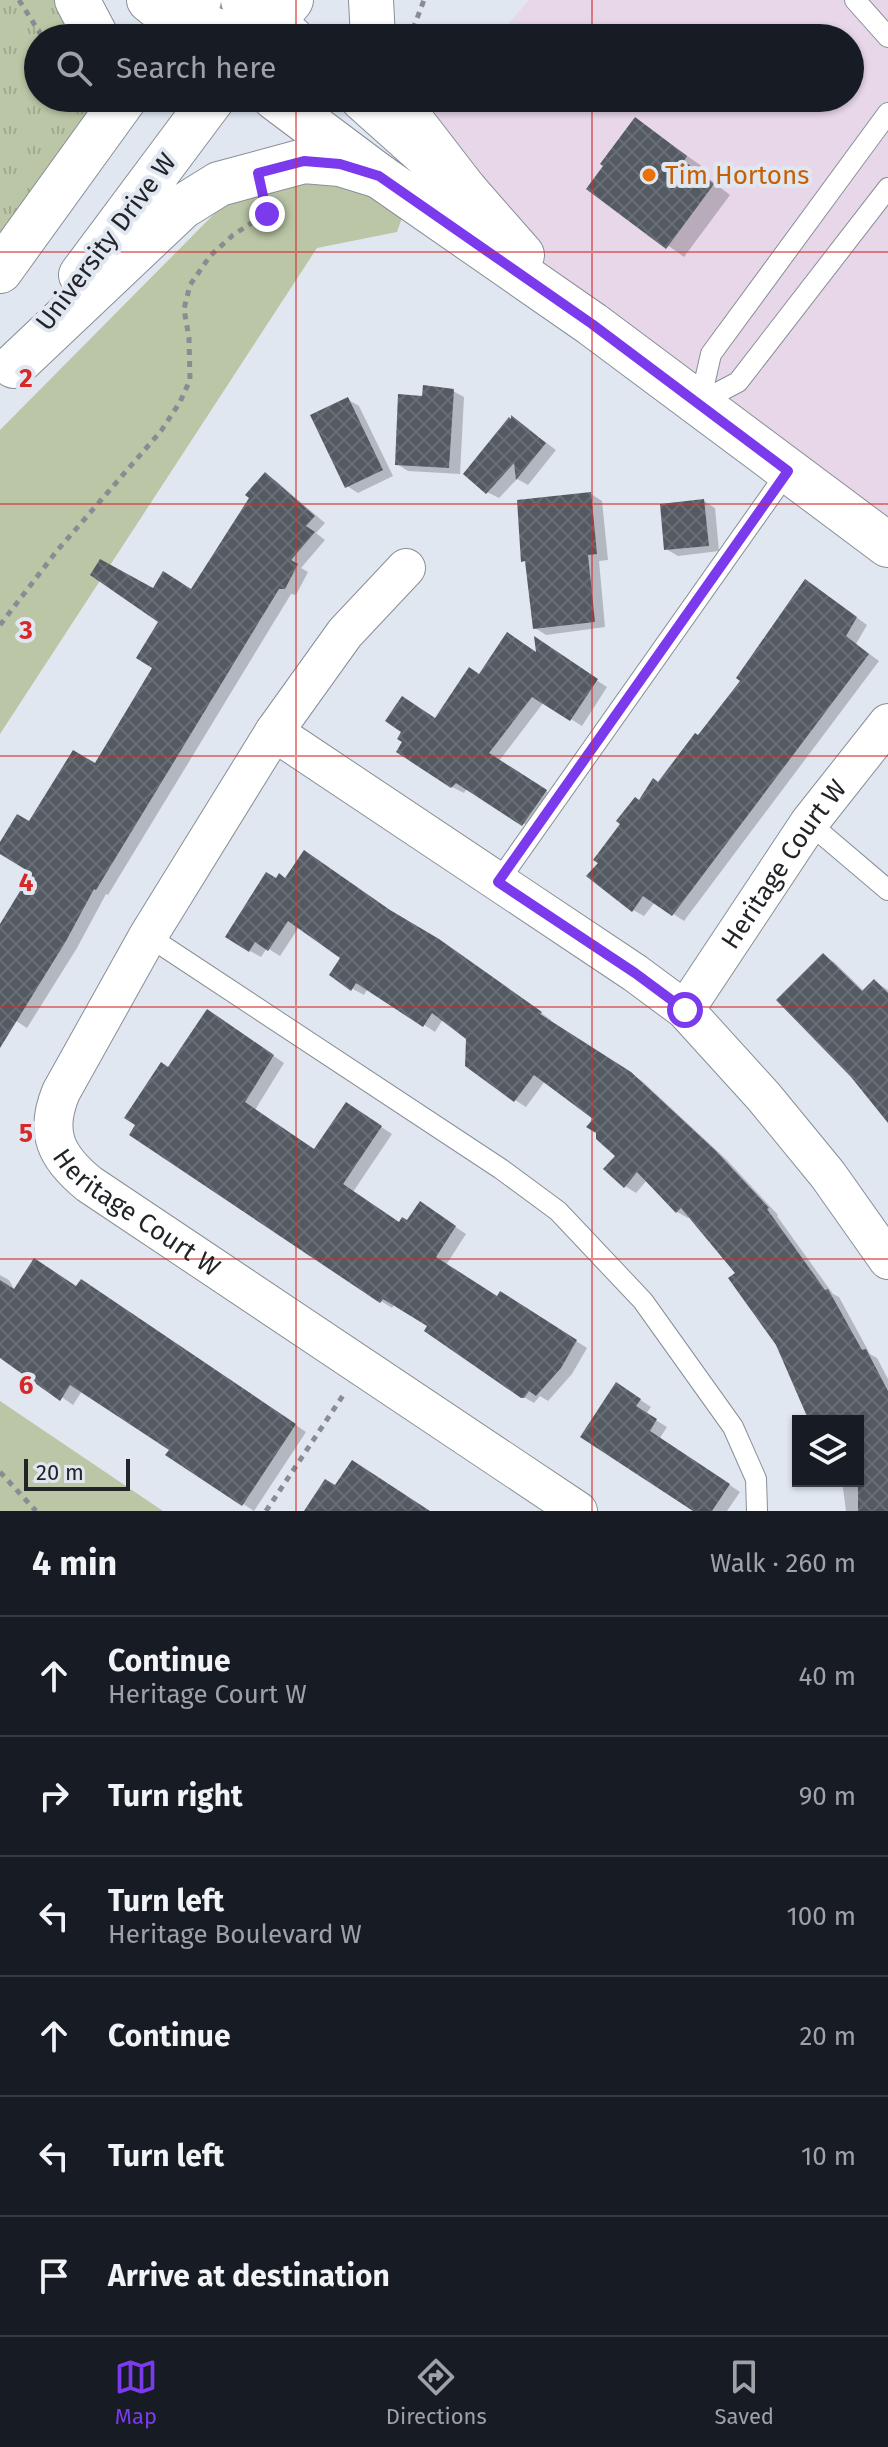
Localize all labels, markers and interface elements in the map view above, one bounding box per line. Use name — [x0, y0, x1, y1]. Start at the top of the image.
search box — [24, 24, 864, 112]
icon: search — [52, 46, 96, 90]
text: Search here — [116, 50, 276, 86]
street label: University Drive W — [29, 147, 183, 337]
place label: Tim Hortons — [665, 160, 809, 191]
marker: Tim Hortons — [640, 166, 658, 184]
route end — [249, 196, 285, 232]
text: 2 — [19, 363, 33, 394]
text: 3 — [18, 615, 33, 646]
street label: Heritage Court W — [714, 773, 853, 955]
text: 4 — [19, 867, 34, 898]
route start — [667, 992, 703, 1028]
text: 5 — [19, 1118, 33, 1149]
street label: Heritage Court W — [46, 1143, 226, 1283]
text: 6 — [19, 1370, 34, 1401]
map controls — [792, 1415, 864, 1487]
button: layers — [792, 1415, 864, 1487]
scale bar — [24, 1455, 130, 1491]
text: 20 m — [36, 1459, 84, 1486]
text: 4 min — [32, 1543, 117, 1584]
text: Walk · 260 m — [710, 1548, 856, 1579]
text: Continue — [108, 1643, 231, 1679]
icon: ahead — [32, 1654, 76, 1698]
text: 40 m — [798, 1661, 856, 1692]
text: Heritage Court W — [108, 1679, 307, 1710]
icon: right — [32, 1774, 76, 1818]
text: Turn right — [108, 1778, 243, 1814]
text: 90 m — [799, 1781, 856, 1812]
text: Turn left — [108, 1883, 224, 1919]
icon: left — [32, 1894, 76, 1938]
text: 100 m — [787, 1901, 856, 1932]
text: Heritage Boulevard W — [108, 1919, 362, 1950]
icon: ahead — [32, 2014, 76, 2058]
text: Continue — [108, 2018, 231, 2054]
text: 20 m — [799, 2021, 856, 2052]
icon: left — [32, 2134, 76, 2178]
text: Turn left — [108, 2138, 224, 2174]
text: 10 m — [801, 2141, 856, 2172]
icon: arrive — [32, 2254, 76, 2298]
text: Arrive at destination — [108, 2258, 390, 2294]
tab: Map — [114, 2355, 158, 2430]
tab: Directions — [386, 2355, 487, 2430]
tab: Saved — [715, 2355, 774, 2430]

